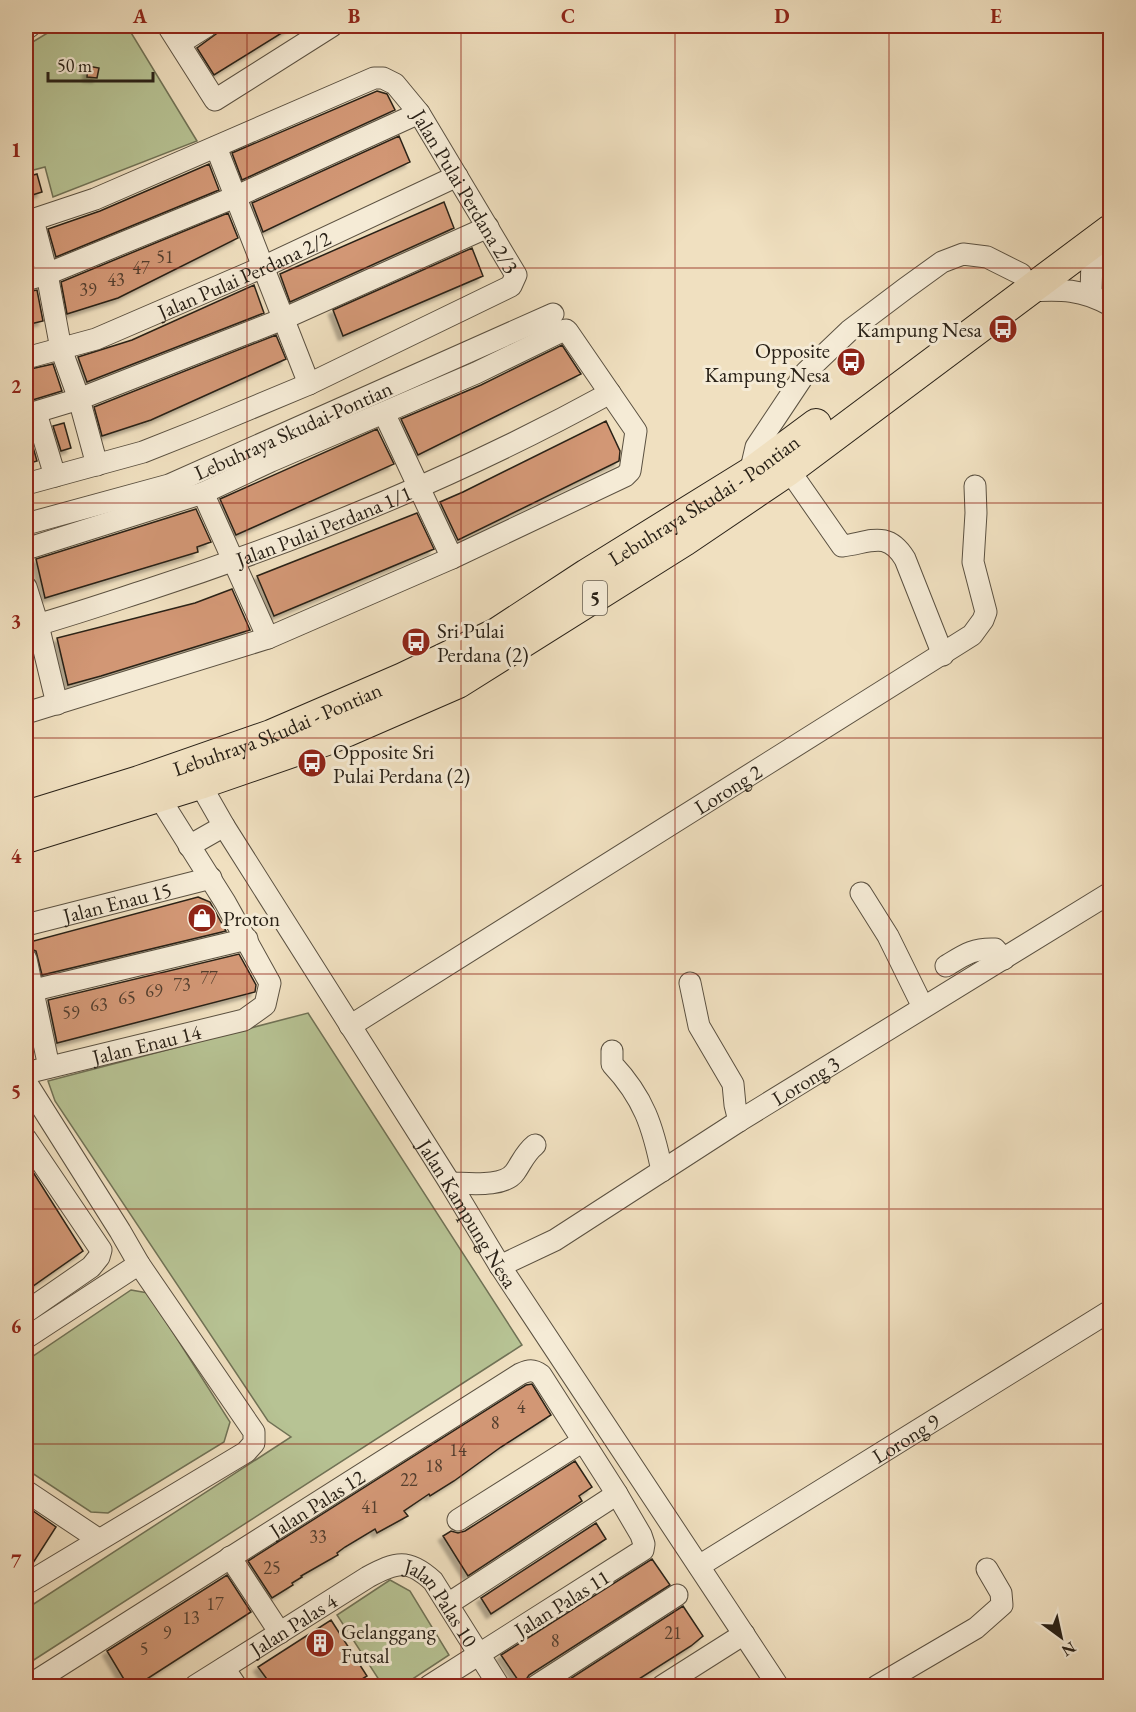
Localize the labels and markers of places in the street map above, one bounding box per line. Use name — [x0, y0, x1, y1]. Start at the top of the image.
bus stop icon: Kampung Nesa — [987, 313, 1019, 345]
place label: Kampung Nesa — [857, 316, 983, 343]
place label: Opposite Kampung Nesa — [705, 337, 831, 388]
bus stop icon: Opposite Kampung Nesa — [835, 346, 867, 378]
place label: Sri Pulai Perdana (2) — [437, 617, 529, 668]
bus stop icon: Sri Pulai Perdana (2) — [400, 626, 432, 658]
place label: Opposite Sri Pulai Perdana (2) — [333, 738, 470, 789]
bus stop icon: Opposite Sri Pulai Perdana (2) — [296, 747, 328, 779]
shop icon: Proton — [186, 902, 218, 934]
place label: Proton — [223, 905, 280, 932]
place label: Gelanggang Futsal — [341, 1618, 437, 1669]
building icon: Gelanggang Futsal — [304, 1627, 336, 1659]

